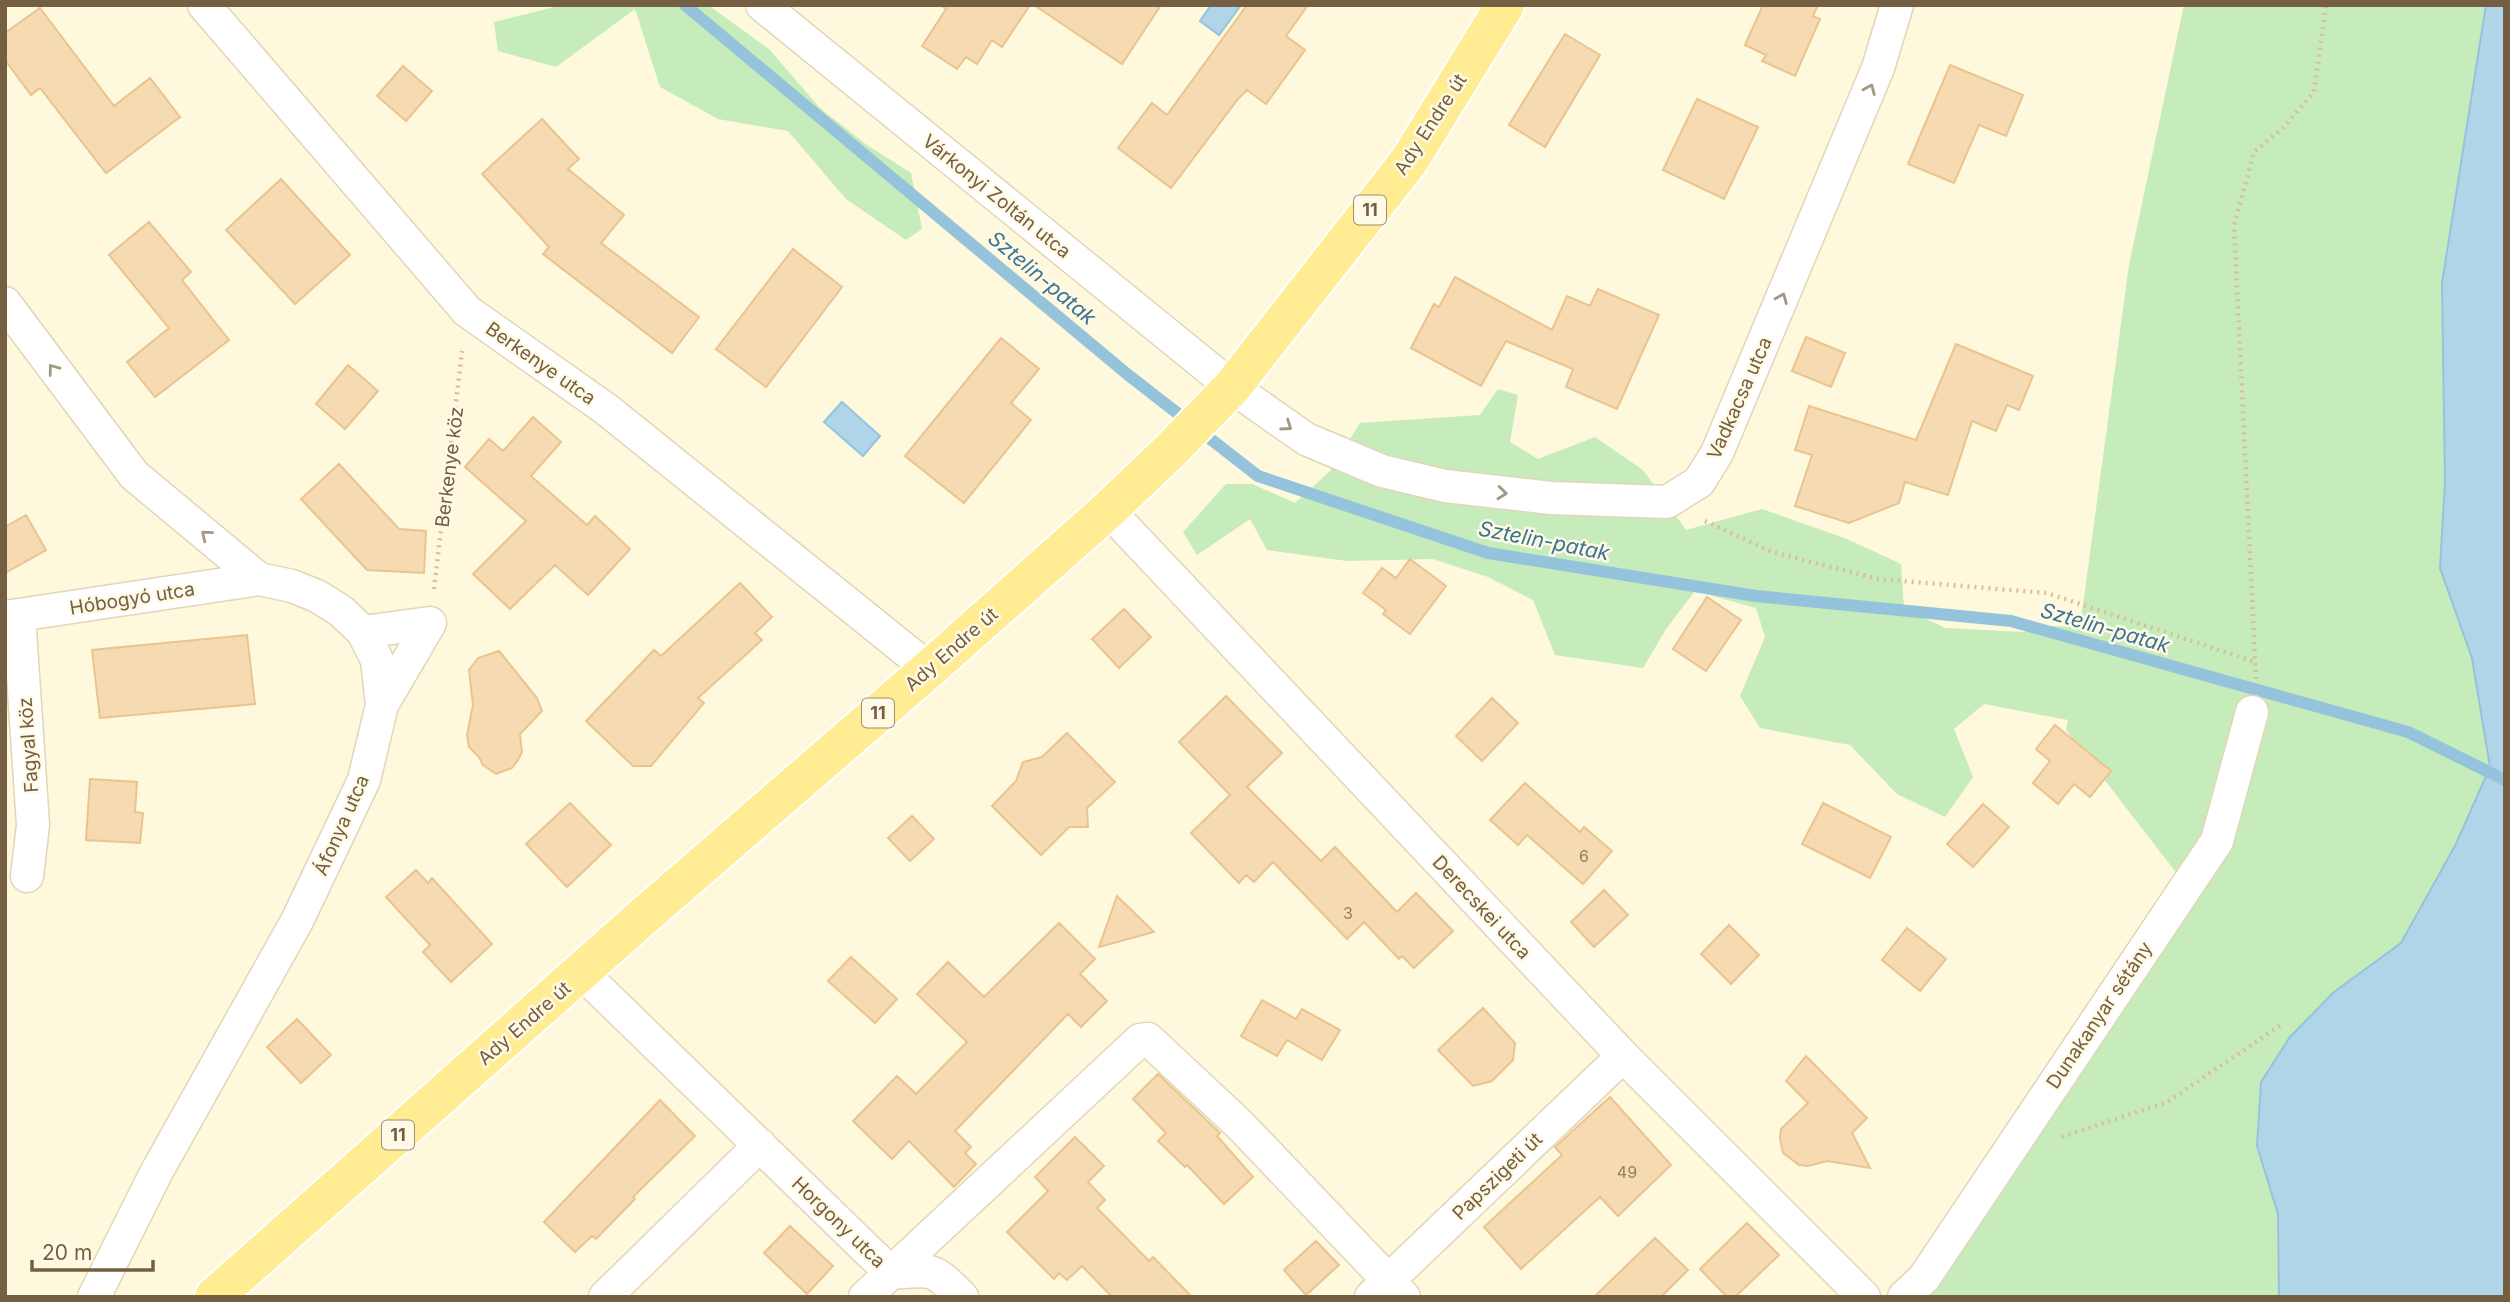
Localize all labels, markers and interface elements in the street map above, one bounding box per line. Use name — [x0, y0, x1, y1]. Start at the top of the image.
street label: Ady Endre út — [1389, 69, 1472, 179]
one-way arrow — [1861, 83, 1875, 95]
street label: Várkonyi Zoltán utca — [918, 130, 1075, 263]
road number: 11 — [1354, 196, 1386, 224]
water label: Sztelin-patak — [983, 225, 1102, 330]
one-way arrow — [1774, 293, 1788, 306]
street label: Berkenye utca — [481, 317, 600, 410]
street label: Vadkacsa utca — [1702, 333, 1777, 463]
one-way arrow — [48, 364, 61, 377]
street label: Berkenye köz — [431, 405, 468, 529]
one-way arrow — [1279, 418, 1292, 431]
one-way arrow — [1496, 485, 1508, 500]
water label: Sztelin-patak — [1476, 516, 1612, 566]
one-way arrow — [201, 531, 214, 543]
street label: Hóbogyó utca — [68, 577, 196, 620]
water label: Sztelin-patak — [2038, 597, 2173, 658]
street label: Ady Endre út — [900, 603, 1003, 696]
street label: Fagyal köz — [14, 696, 43, 794]
road number: 11 — [862, 698, 894, 728]
street label: Áfonya utca — [308, 771, 374, 879]
house number: 6 — [1579, 846, 1589, 866]
street label: Derecskei utca — [1428, 851, 1536, 964]
house number: 3 — [1343, 903, 1353, 923]
street label: Dunakanyar sétány — [2042, 937, 2157, 1093]
street label: Ady Endre út — [473, 977, 576, 1070]
road number: 11 — [382, 1120, 414, 1150]
street label: Papszigeti út — [1448, 1128, 1547, 1225]
house number: 49 — [1617, 1162, 1637, 1182]
street label: Horgony utca — [787, 1172, 890, 1273]
scale bar — [32, 1228, 152, 1272]
text: 20 m — [42, 1240, 92, 1265]

